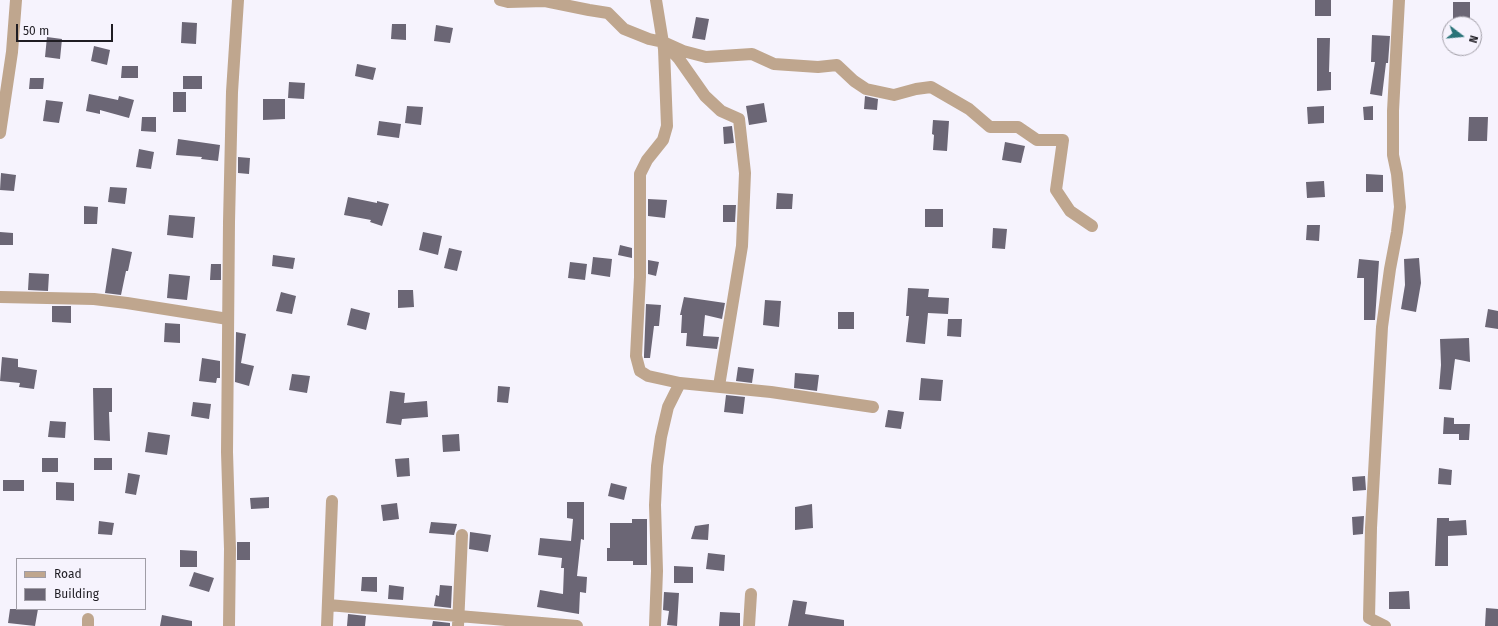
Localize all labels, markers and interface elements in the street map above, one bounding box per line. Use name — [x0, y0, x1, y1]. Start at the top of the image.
scale bar — [18, 16, 115, 42]
north arrow — [1442, 16, 1482, 56]
text: 50 m — [23, 24, 49, 38]
text: N — [1466, 34, 1480, 44]
legend — [16, 558, 146, 610]
text: Road — [54, 567, 82, 581]
text: Building — [54, 587, 99, 601]

